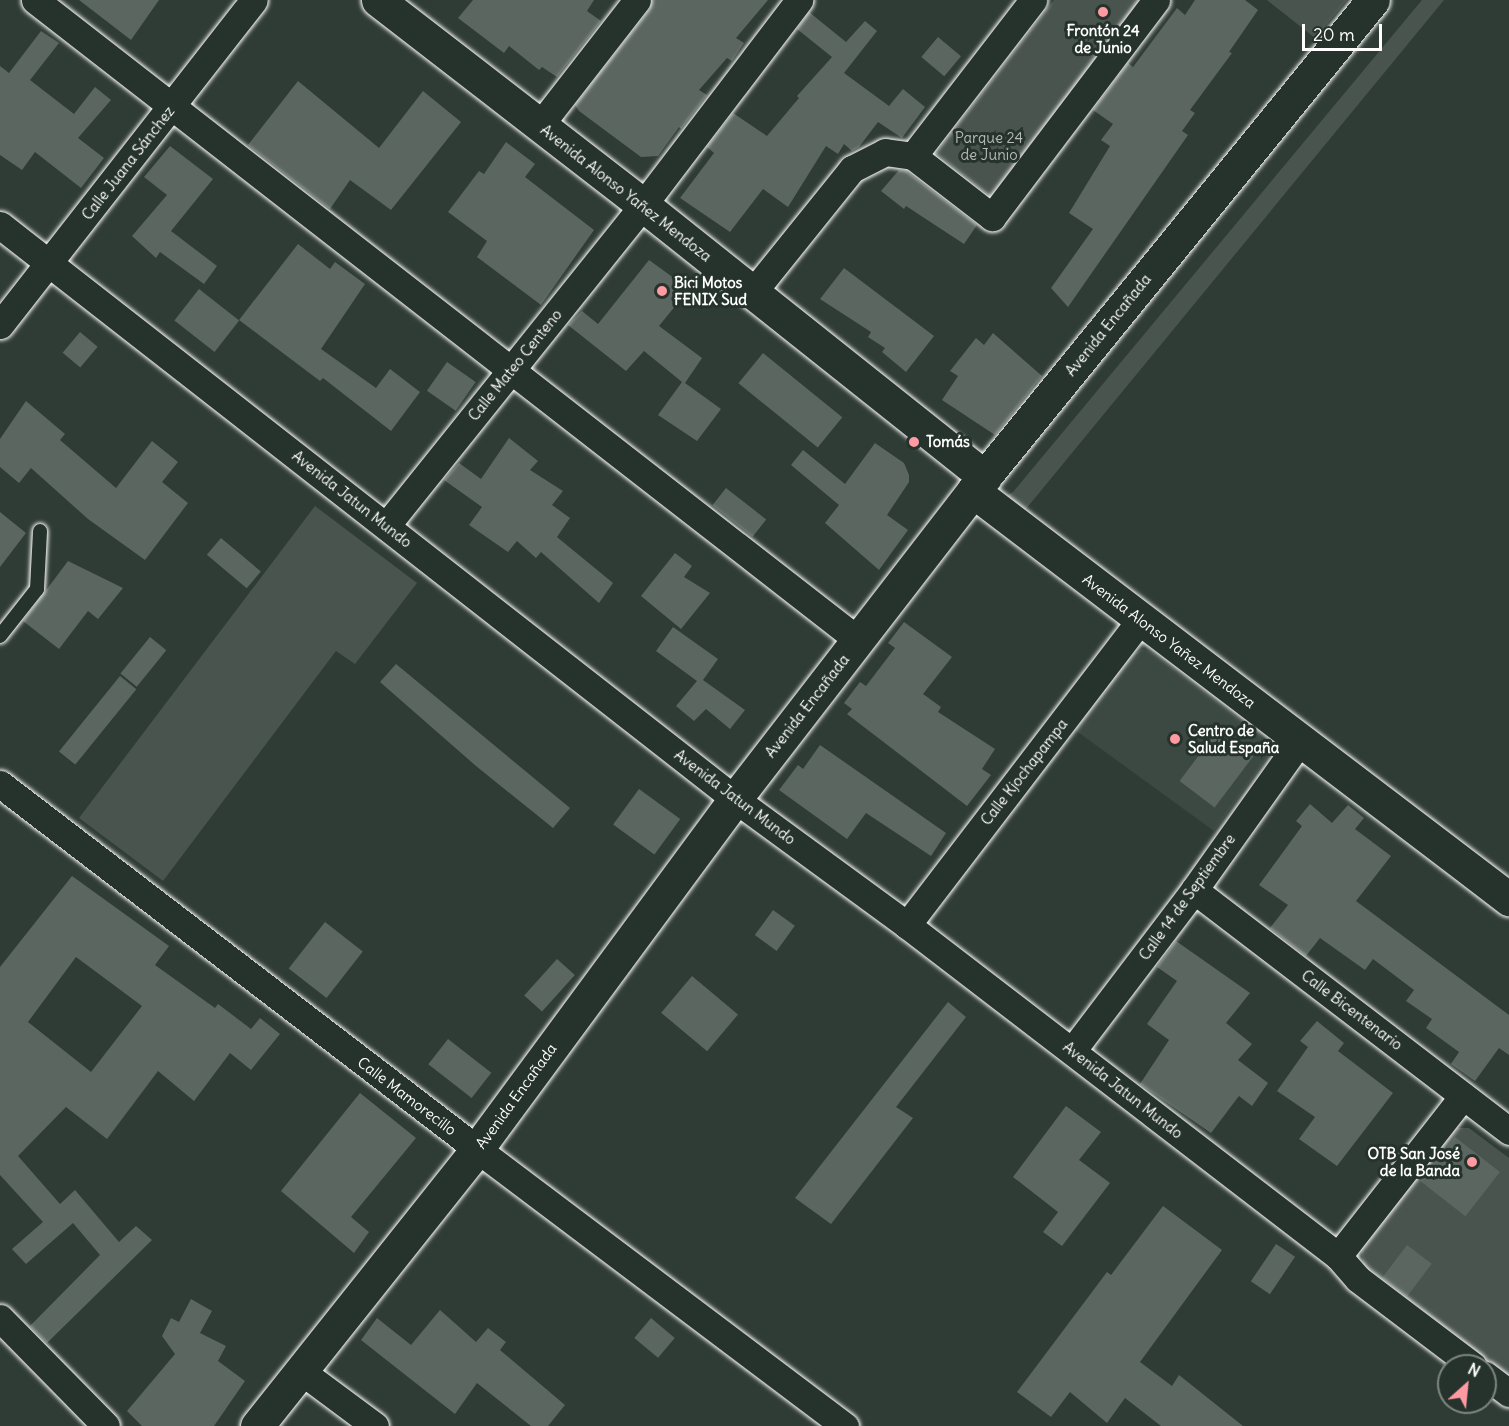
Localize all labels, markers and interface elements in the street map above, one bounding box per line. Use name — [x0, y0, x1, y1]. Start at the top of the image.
marker: Frontón 24 de Junio — [1096, 5, 1110, 19]
scale bar — [1305, 12, 1384, 50]
place label: Frontón 24 de Junio — [1066, 21, 1140, 56]
text: 20 m — [1313, 23, 1355, 46]
street label: Calle Juana Sánchez — [78, 102, 178, 224]
street label: Avenida Alonso Yañez Mendoza — [537, 121, 715, 265]
park label: Parque 24 de Junio — [955, 128, 1023, 163]
street label: Avenida Encañada — [1061, 270, 1155, 380]
place label: Bici Motos FENIX Sud — [674, 273, 747, 308]
marker: Bici Motos FENIX Sud — [655, 284, 669, 298]
street label: Calle Mateo Centeno — [464, 306, 566, 424]
place label: Tomás — [926, 433, 970, 451]
marker: Tomás — [907, 435, 921, 449]
street label: Avenida Jatun Mundo — [289, 447, 415, 551]
street label: Avenida Alonso Yañez Mendoza — [1079, 570, 1259, 712]
street label: Avenida Encañada — [761, 651, 853, 761]
street label: Calle Kjochapampa — [977, 715, 1071, 829]
place label: Centro de Salud España — [1188, 721, 1279, 756]
marker: Centro de Salud España — [1166, 730, 1184, 748]
street label: Avenida Jatun Mundo — [671, 746, 799, 848]
street label: Calle 14 de Septiembre — [1135, 830, 1239, 964]
street label: Calle Bicentenario — [1298, 966, 1406, 1054]
street label: Avenida Jatun Mundo — [1060, 1038, 1186, 1142]
street label: Avenida Encañada — [472, 1040, 560, 1152]
street label: Calle Mamorecillo — [354, 1053, 460, 1139]
place label: OTB San José de la Banda — [1368, 1144, 1460, 1179]
marker: OTB San José de la Banda — [1465, 1155, 1479, 1169]
north arrow — [1437, 1354, 1497, 1414]
text: N — [1465, 1358, 1484, 1381]

